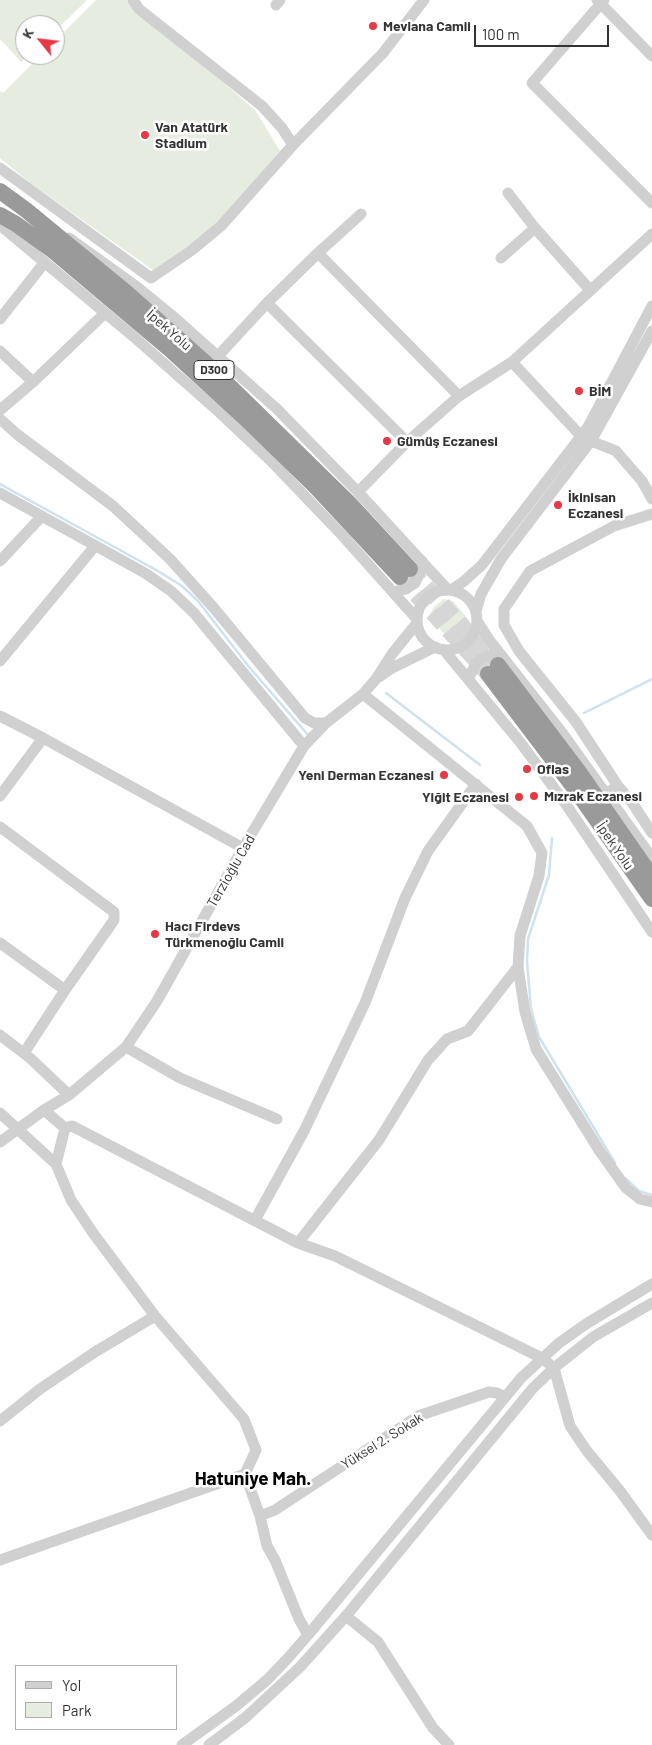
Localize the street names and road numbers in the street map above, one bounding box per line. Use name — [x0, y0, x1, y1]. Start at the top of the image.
street label: İpek Yolu — [143, 306, 195, 354]
road number: D300 — [194, 360, 234, 380]
street label: İpek Yolu — [593, 819, 637, 873]
street label: Terzioğlu Cad — [203, 832, 259, 910]
street label: Yüksel 2. Sokak — [338, 1409, 426, 1473]

